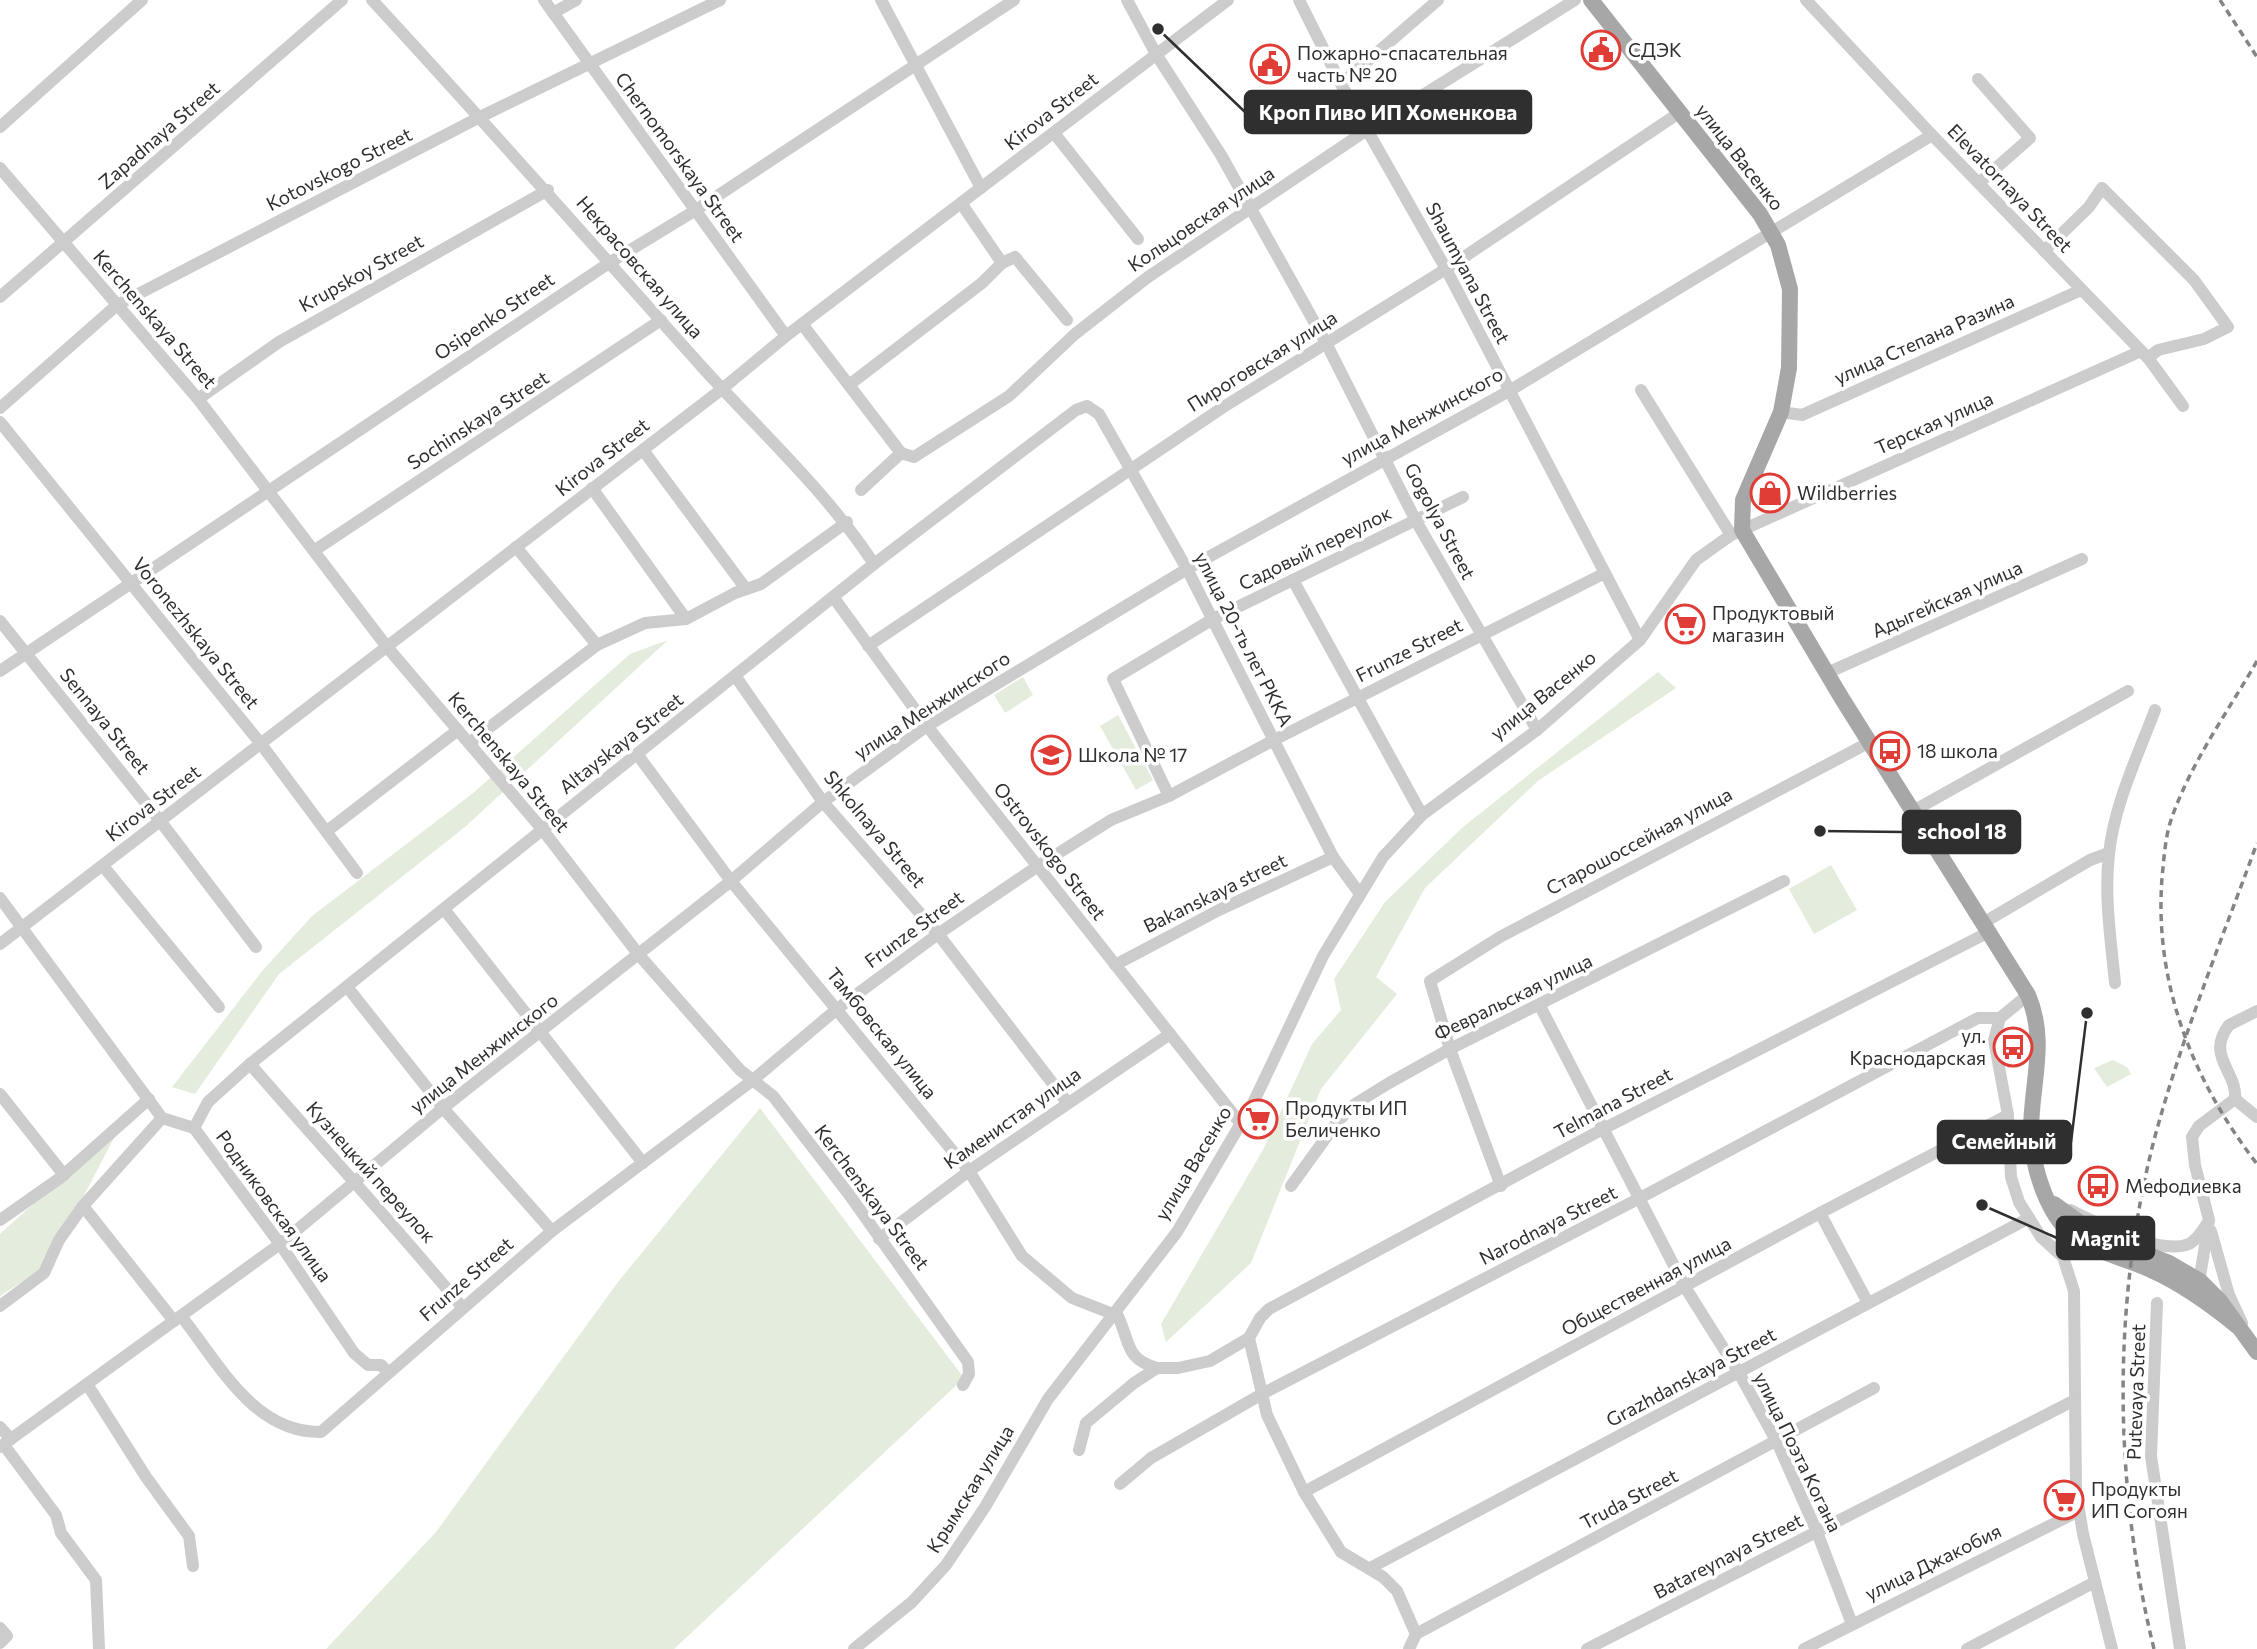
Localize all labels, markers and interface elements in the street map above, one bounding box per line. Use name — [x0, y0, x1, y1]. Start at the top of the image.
public building icon: СДЭК — [1580, 29, 1622, 71]
place label: СДЭК — [1628, 38, 1682, 61]
place label: Пожарно-спасательная часть № 20 — [1297, 41, 1508, 86]
public building icon: Пожарно-спасательная часть № 20 — [1249, 43, 1291, 85]
street label: Chernomorskaya Street — [611, 67, 750, 246]
street label: Kirova Street — [999, 67, 1102, 154]
street label: Zapadnaya Street — [94, 76, 224, 193]
callout: Кроп Пиво ИП Хоменкова — [1245, 91, 1531, 133]
text: Кроп Пиво ИП Хоменкова — [1259, 99, 1517, 124]
street label: улица Васенко — [1692, 99, 1789, 215]
street label: Elevatornaya Street — [1943, 119, 2078, 257]
street label: Kotovskogo Street — [262, 122, 416, 215]
street label: Кольцовская улица — [1123, 161, 1278, 276]
street label: Некрасовская улица — [572, 191, 709, 343]
street label: Shaumyana Street — [1422, 198, 1515, 348]
street label: Krupskoy Street — [295, 229, 427, 316]
street label: Kerchenskaya Street — [89, 245, 222, 393]
street label: Osipenko Street — [429, 267, 558, 364]
street label: улица Степана Разина — [1830, 288, 2017, 389]
street label: Пироговская улица — [1183, 305, 1341, 416]
street label: улица Менжинского — [1337, 362, 1507, 470]
street label: Sochinskaya Street — [403, 365, 553, 474]
street label: Терская улица — [1871, 386, 1996, 459]
street label: Kirova Street — [550, 413, 653, 500]
street label: Gogolya Street — [1400, 459, 1481, 583]
shop icon: Wildberries — [1749, 472, 1791, 514]
place label: Wildberries — [1797, 481, 1897, 504]
street label: Садовый переулок — [1235, 501, 1395, 595]
street label: улица 20-ть лет РККА — [1190, 548, 1298, 730]
street label: Voronezhskaya Street — [128, 552, 265, 713]
street label: Адыгейская улица — [1868, 555, 2026, 642]
place label: Продуктовый магазин — [1712, 601, 1834, 646]
supermarket icon: Продуктовый магазин — [1664, 603, 1706, 645]
street label: Frunze Street — [1352, 613, 1466, 686]
street label: улица Васенко — [1485, 645, 1600, 744]
street label: улица Менжинского — [849, 646, 1014, 764]
street label: Sennaya Street — [56, 663, 155, 778]
street label: Kerchenskaya Street — [444, 687, 575, 837]
street label: Altayskaya Street — [554, 687, 687, 798]
bus stop icon: 18 школа — [1869, 730, 1911, 772]
school or university icon: Школа № 17 — [1030, 734, 1072, 776]
place label: 18 школа — [1917, 739, 1998, 762]
place label: Школа № 17 — [1078, 743, 1187, 766]
street label: Kirova Street — [101, 759, 205, 846]
street label: Shkolnaya Street — [820, 766, 931, 892]
street label: Ostrovskogo Street — [989, 777, 1111, 924]
street label: Старошоссейная улица — [1542, 782, 1736, 899]
callout: school 18 — [1903, 811, 2020, 853]
text: school 18 — [1917, 818, 2007, 843]
street label: Bakanskaya street — [1139, 848, 1290, 937]
street label: Frunze Street — [860, 885, 968, 972]
street label: Февральская улица — [1430, 948, 1596, 1045]
street label: Тамбовская улица — [823, 963, 942, 1103]
street label: улица Менжинского — [405, 988, 562, 1118]
place label: ул. Краснодарская — [1849, 1024, 1986, 1069]
bus stop icon: ул. Краснодарская — [1992, 1026, 2034, 1068]
street label: Каменистая улица — [939, 1062, 1085, 1173]
street label: Telmana Street — [1550, 1062, 1676, 1143]
street label: Кузнецкий переулок — [302, 1096, 441, 1247]
place label: Продукты ИП Беличенко — [1285, 1096, 1407, 1141]
supermarket icon: Продукты ИП Беличенко — [1237, 1098, 1279, 1140]
street label: улица Васенко — [1149, 1102, 1236, 1224]
street label: Kerchenskaya Street — [810, 1119, 935, 1274]
callout: Семейный — [1938, 1121, 2071, 1163]
street label: Родниковская улица — [212, 1125, 337, 1286]
text: Семейный — [1952, 1128, 2056, 1153]
bus stop icon: Мефодиевка — [2077, 1165, 2119, 1207]
place label: Мефодиевка — [2125, 1174, 2242, 1197]
street label: Narodnaya Street — [1475, 1180, 1621, 1269]
callout: Magnit — [2057, 1217, 2154, 1259]
text: Magnit — [2070, 1225, 2140, 1250]
street label: Общественная улица — [1557, 1231, 1734, 1340]
street label: Frunze Street — [414, 1232, 517, 1326]
street label: Grazhdanskaya Street — [1602, 1322, 1780, 1431]
street label: Putevaya Street — [2122, 1323, 2149, 1460]
street label: улица Поэта Когана — [1750, 1368, 1847, 1536]
street label: Крымская улица — [921, 1421, 1018, 1557]
street label: Truda Street — [1576, 1463, 1682, 1534]
place label: Продукты ИП Согоян — [2091, 1477, 2188, 1522]
supermarket icon: Продукты ИП Согоян — [2043, 1479, 2085, 1521]
street label: Batareynaya Street — [1649, 1508, 1806, 1603]
street label: улица Джакобия — [1861, 1519, 2005, 1605]

